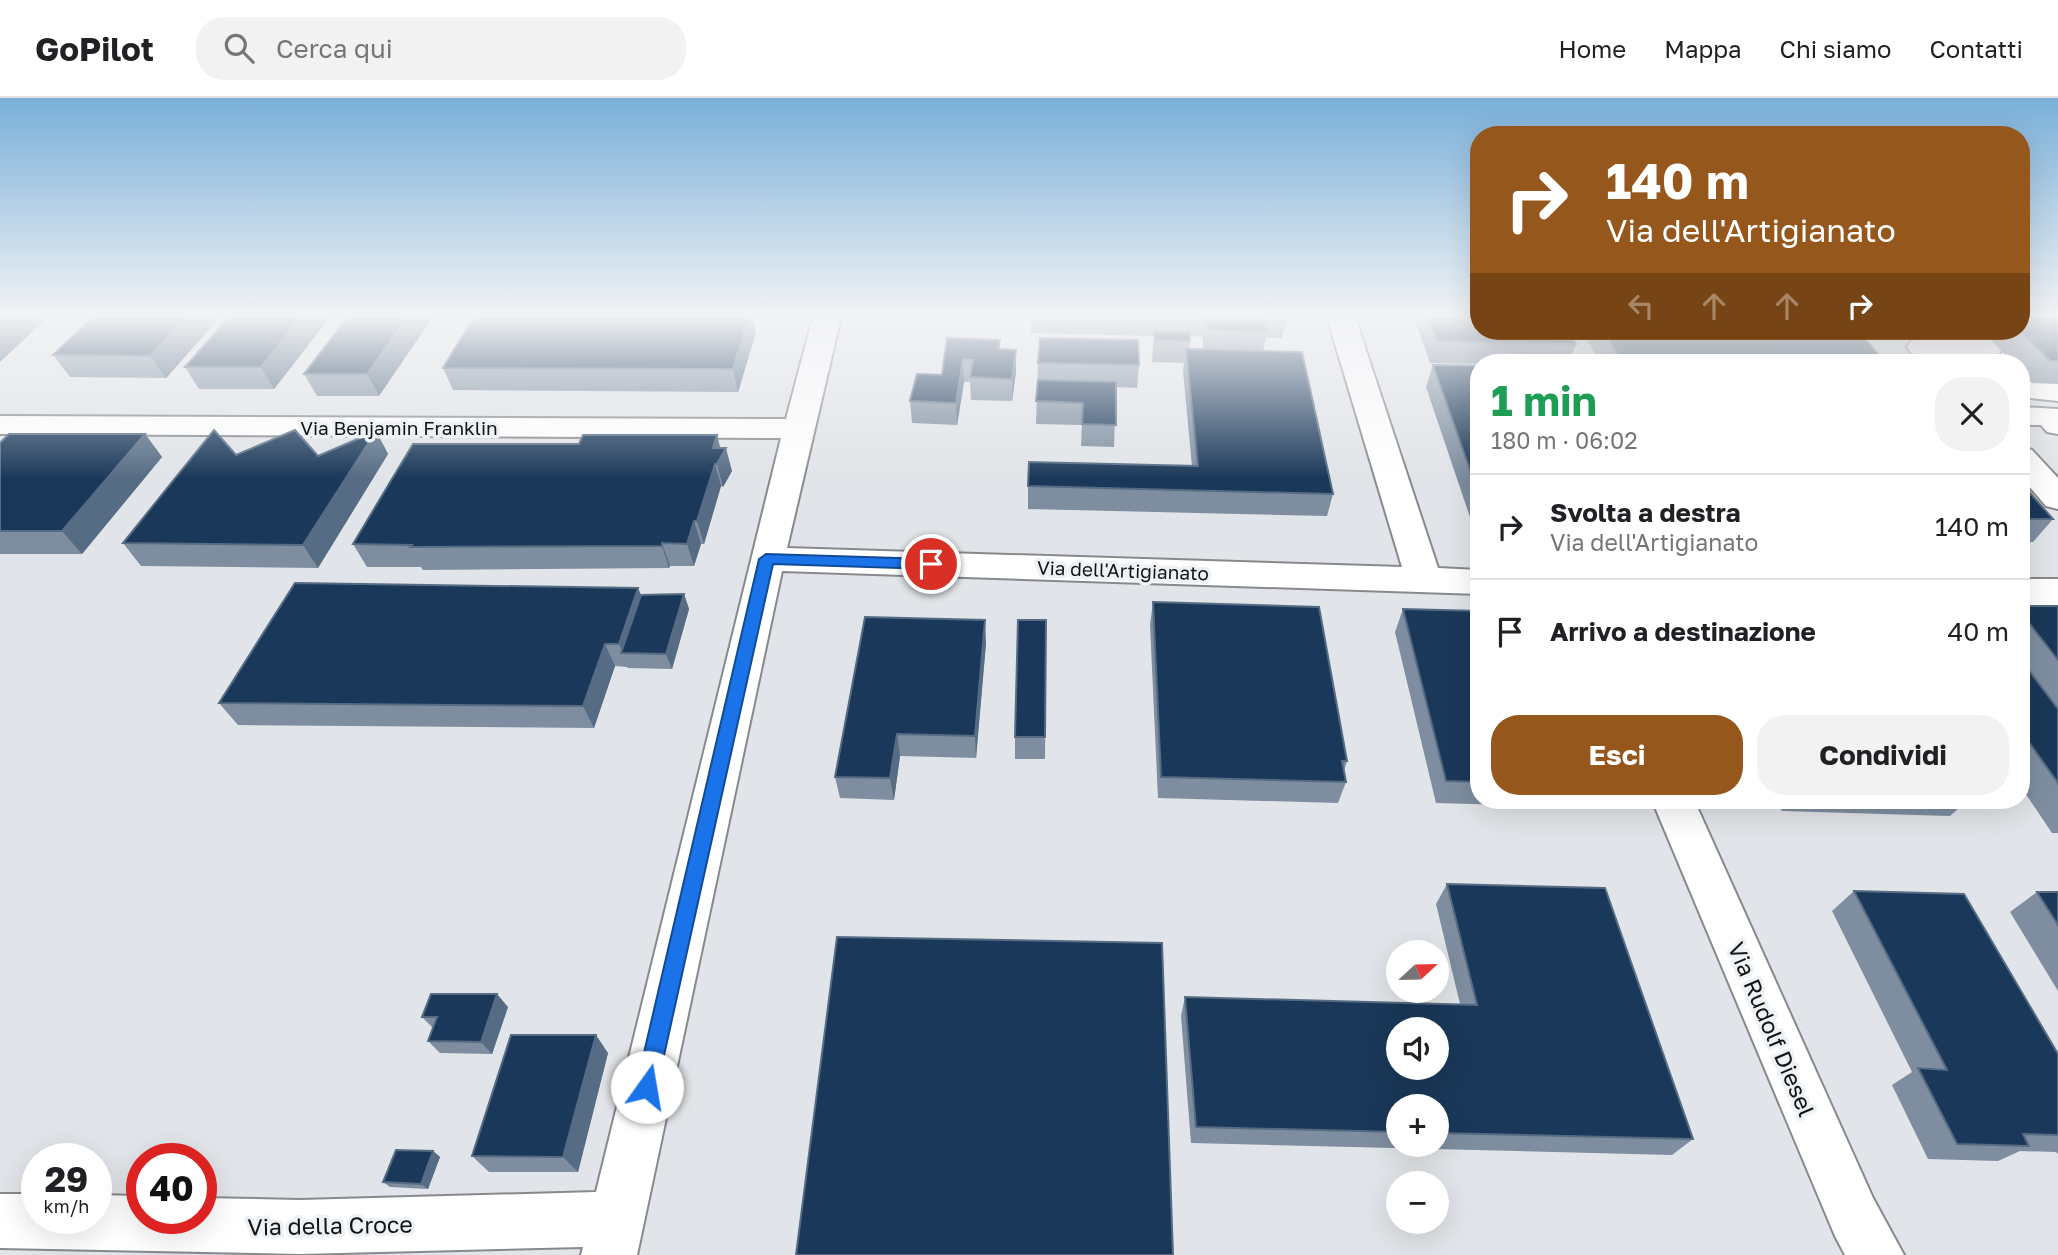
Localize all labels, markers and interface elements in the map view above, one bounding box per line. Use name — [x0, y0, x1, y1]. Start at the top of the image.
search box — [196, 17, 686, 80]
text: GoPilot — [35, 29, 154, 68]
icon: search — [220, 29, 258, 67]
text: Cerca qui — [276, 33, 393, 64]
text: Home — [1558, 34, 1626, 63]
text: Mappa — [1664, 34, 1742, 63]
text: Chi siamo — [1780, 34, 1891, 63]
text: Contatti — [1929, 34, 2023, 63]
text: 140 m — [1606, 151, 1749, 210]
icon: right — [1491, 154, 1582, 245]
text: Via dell'Artigianato — [1606, 211, 1896, 249]
icon: left — [1622, 287, 1660, 325]
icon: ahead — [1695, 287, 1733, 325]
icon: ahead — [1768, 287, 1806, 325]
icon: right — [1841, 287, 1879, 325]
text: 1 min — [1491, 375, 1597, 425]
button: close — [1935, 377, 2009, 451]
street label: Via Benjamin Franklin — [300, 416, 498, 439]
text: 180 m · 06:02 — [1491, 426, 1638, 454]
text: Svolta a destra — [1550, 497, 1741, 528]
icon: right — [1491, 508, 1529, 546]
text: 140 m — [1935, 511, 2009, 542]
text: Via dell'Artigianato — [1550, 528, 1758, 556]
pin — [901, 534, 961, 594]
icon: arrive — [912, 545, 950, 583]
street label: Via dell'Artigianato — [1037, 556, 1209, 584]
icon: arrive — [1491, 613, 1529, 651]
text: Arrivo a destinazione — [1550, 616, 1816, 647]
text: 40 m — [1948, 616, 2009, 647]
button: Esci — [1491, 715, 1743, 795]
button: Condividi — [1757, 715, 2009, 795]
street label: Via Rudolf Diesel — [1723, 938, 1821, 1120]
north arrow — [1386, 940, 1449, 1003]
map controls — [1386, 940, 1449, 1234]
button: sound — [1386, 1017, 1449, 1080]
position arrow — [610, 1050, 684, 1124]
button: + — [1386, 1094, 1449, 1157]
speed limit sign: 40 — [126, 1143, 217, 1234]
text: 29 — [45, 1158, 88, 1200]
button: − — [1386, 1171, 1449, 1234]
text: km/h — [44, 1195, 89, 1217]
street label: Via della Croce — [247, 1210, 413, 1240]

